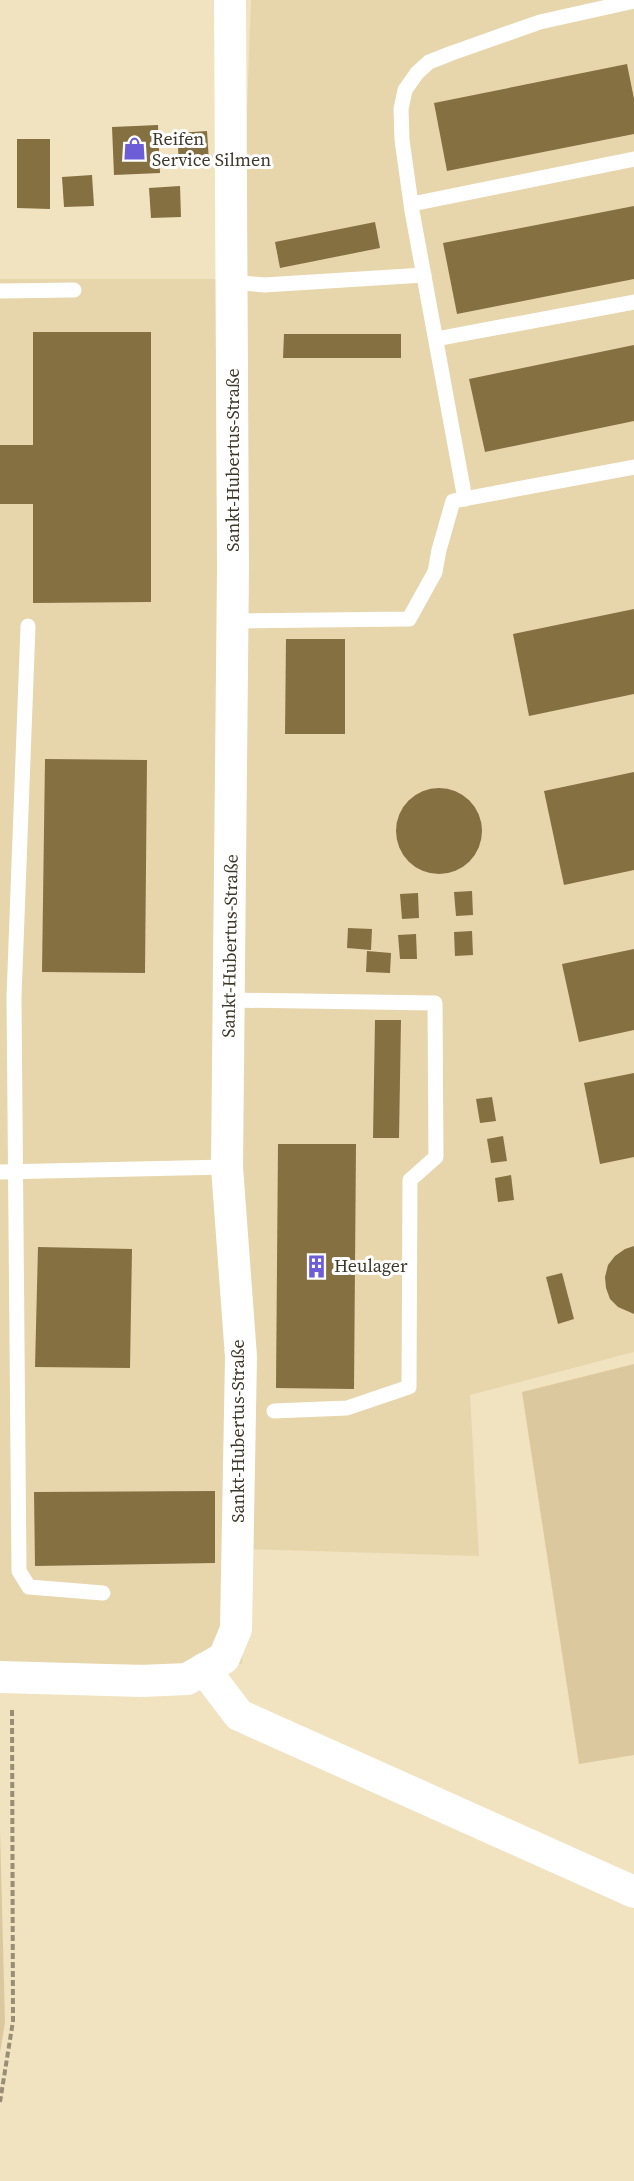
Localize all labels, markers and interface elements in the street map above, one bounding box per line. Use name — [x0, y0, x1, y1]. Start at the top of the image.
place label: Reifen Service Silmen — [152, 126, 271, 172]
shop icon: Reifen Service Silmen — [121, 136, 147, 162]
street label: Sankt-Hubertus-Straße — [220, 368, 245, 552]
street label: Sankt-Hubertus-Straße — [215, 854, 244, 1038]
building icon: Heulager — [303, 1253, 329, 1279]
place label: Heulager — [334, 1253, 408, 1278]
street label: Sankt-Hubertus-Straße — [225, 1339, 250, 1523]

